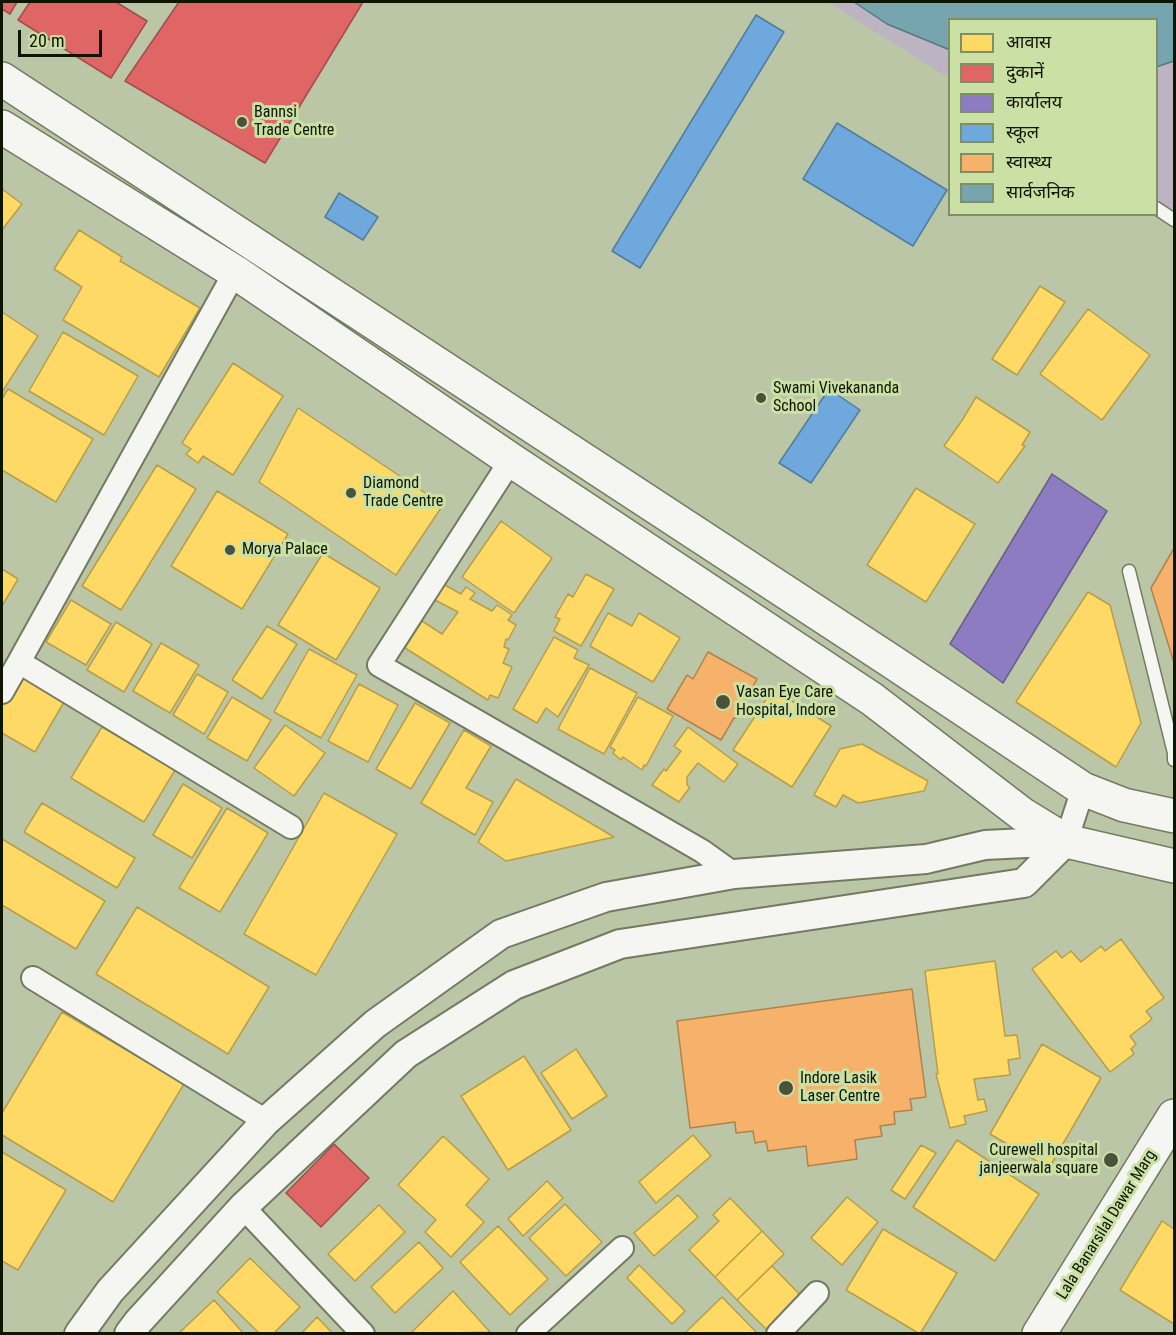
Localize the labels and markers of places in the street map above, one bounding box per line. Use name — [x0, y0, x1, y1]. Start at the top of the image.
place label: Bannsi Trade Centre — [254, 103, 334, 141]
marker: Bannsi Trade Centre — [235, 115, 249, 129]
place label: Swami Vivekananda School — [773, 379, 899, 417]
marker: Swami Vivekananda School — [754, 391, 768, 405]
place label: Diamond Trade Centre — [363, 474, 443, 512]
marker: Diamond Trade Centre — [344, 486, 358, 500]
place label: Morya Palace — [242, 540, 328, 560]
marker: Morya Palace — [223, 543, 237, 557]
place label: Vasan Eye Care Hospital, Indore — [736, 683, 836, 721]
marker: Vasan Eye Care Hospital, Indore — [714, 693, 732, 711]
place label: Indore Lasik Laser Centre — [800, 1069, 880, 1107]
marker: Indore Lasik Laser Centre — [777, 1079, 795, 1097]
place label: Curewell hospital janjeerwala square — [979, 1141, 1098, 1179]
marker: Curewell hospital janjeerwala square — [1102, 1151, 1120, 1169]

